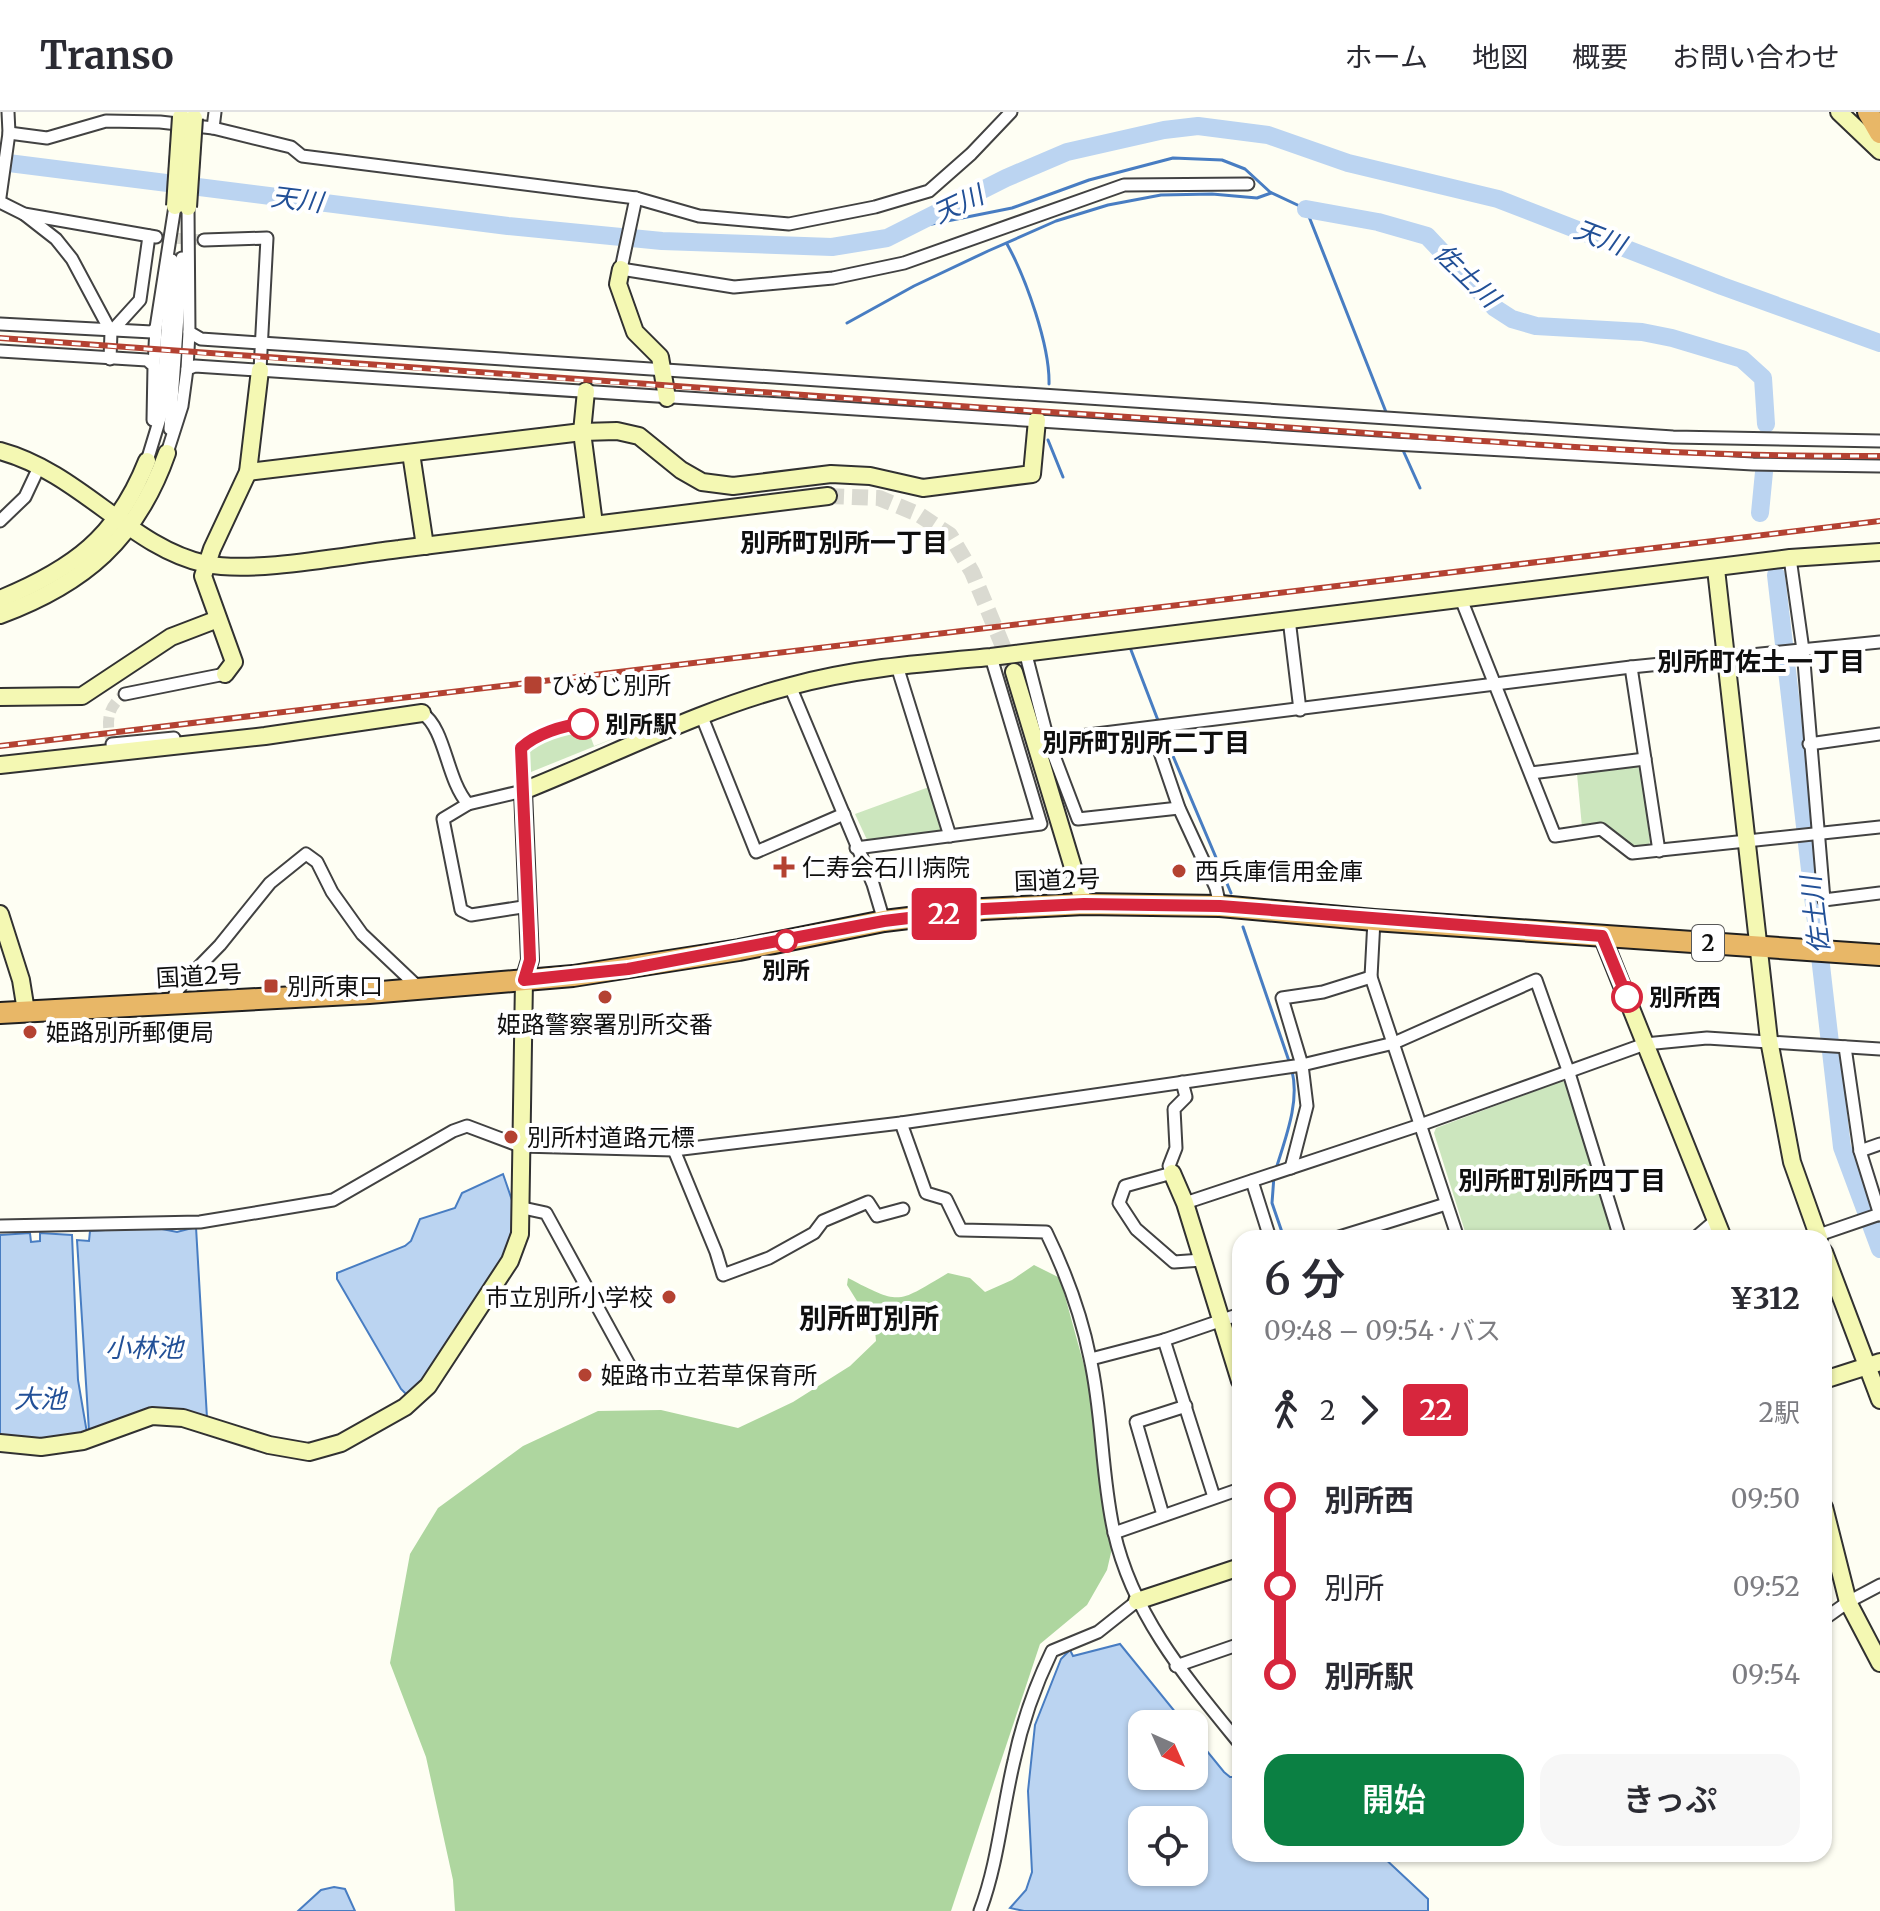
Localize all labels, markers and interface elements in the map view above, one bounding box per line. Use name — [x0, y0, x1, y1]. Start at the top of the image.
text: Transo — [40, 32, 174, 79]
text: ホーム — [1345, 39, 1428, 75]
text: 地図 — [1472, 39, 1528, 75]
text: 概要 — [1572, 39, 1628, 75]
text: お問い合わせ — [1672, 39, 1840, 75]
water label: 天川 — [927, 177, 991, 230]
water label: 天川 — [269, 179, 328, 219]
water label: 天川 — [1570, 212, 1633, 263]
water label: 佐土川 — [1427, 236, 1509, 316]
district label: 別所町別所一丁目 — [740, 526, 948, 559]
district label: 別所町佐土一丁目 — [1657, 645, 1865, 678]
place label: ひめじ別所 — [551, 670, 671, 701]
marker: ひめじ別所 — [522, 674, 544, 696]
marker: 別所駅 — [568, 709, 598, 739]
place label: 別所駅 — [605, 709, 677, 740]
district label: 別所町別所二丁目 — [1042, 726, 1250, 759]
place label: 仁寿会石川病院 — [802, 852, 970, 883]
marker: 仁寿会石川病院 — [773, 856, 795, 878]
place label: 西兵庫信用金庫 — [1195, 856, 1363, 887]
marker: 西兵庫信用金庫 — [1170, 862, 1188, 880]
street label: 国道2号 — [1013, 863, 1101, 897]
water label: 佐土川 — [1794, 871, 1836, 956]
line badge: 22 — [908, 888, 980, 940]
text: 22 — [928, 896, 960, 932]
road number: 2 — [1692, 925, 1724, 961]
marker: 別所 — [775, 930, 797, 952]
place label: 別所 — [762, 955, 810, 986]
street label: 国道2号 — [155, 958, 243, 994]
place label: 別所東口 — [287, 971, 383, 1002]
marker: 別所東口 — [262, 977, 280, 995]
marker: 別所西 — [1612, 982, 1642, 1012]
place label: 別所西 — [1649, 982, 1721, 1013]
marker: 姫路警察署別所交番 — [596, 988, 614, 1006]
place label: 姫路警察署別所交番 — [497, 1009, 713, 1040]
place label: 姫路別所郵便局 — [46, 1017, 214, 1048]
marker: 姫路別所郵便局 — [21, 1023, 39, 1041]
place label: 別所村道路元標 — [527, 1122, 695, 1153]
marker: 別所村道路元標 — [502, 1128, 520, 1146]
district label: 別所町別所四丁目 — [1458, 1164, 1666, 1197]
text: 6 分 — [1264, 1252, 1345, 1307]
text: ¥312 — [1729, 1279, 1800, 1317]
place label: 市立別所小学校 — [485, 1282, 653, 1313]
marker: 市立別所小学校 — [660, 1288, 678, 1306]
district label: 別所町別所 — [799, 1300, 939, 1336]
text: 09:48 – 09:54 · バス — [1264, 1314, 1501, 1347]
water label: 小林池 — [105, 1331, 186, 1364]
place label: 姫路市立若草保育所 — [601, 1360, 817, 1391]
marker: 姫路市立若草保育所 — [576, 1366, 594, 1384]
water label: 大池 — [14, 1382, 69, 1415]
icon: walk — [1264, 1388, 1308, 1432]
icon: forward — [1347, 1388, 1391, 1432]
text: 22 — [1419, 1392, 1452, 1428]
text: 2 — [1320, 1394, 1335, 1427]
text: 2駅 — [1759, 1396, 1800, 1429]
text: 別所西 — [1324, 1481, 1414, 1519]
text: 09:50 — [1731, 1482, 1800, 1515]
text: 別所 — [1324, 1569, 1384, 1607]
text: 09:52 — [1733, 1570, 1800, 1603]
text: 別所駅 — [1324, 1657, 1414, 1695]
text: 09:54 — [1732, 1658, 1800, 1691]
north arrow — [1128, 1710, 1208, 1790]
map controls — [1128, 1710, 1208, 1886]
button: 開始 — [1264, 1754, 1524, 1846]
button: きっぷ — [1540, 1754, 1800, 1846]
button: locate — [1128, 1806, 1208, 1886]

